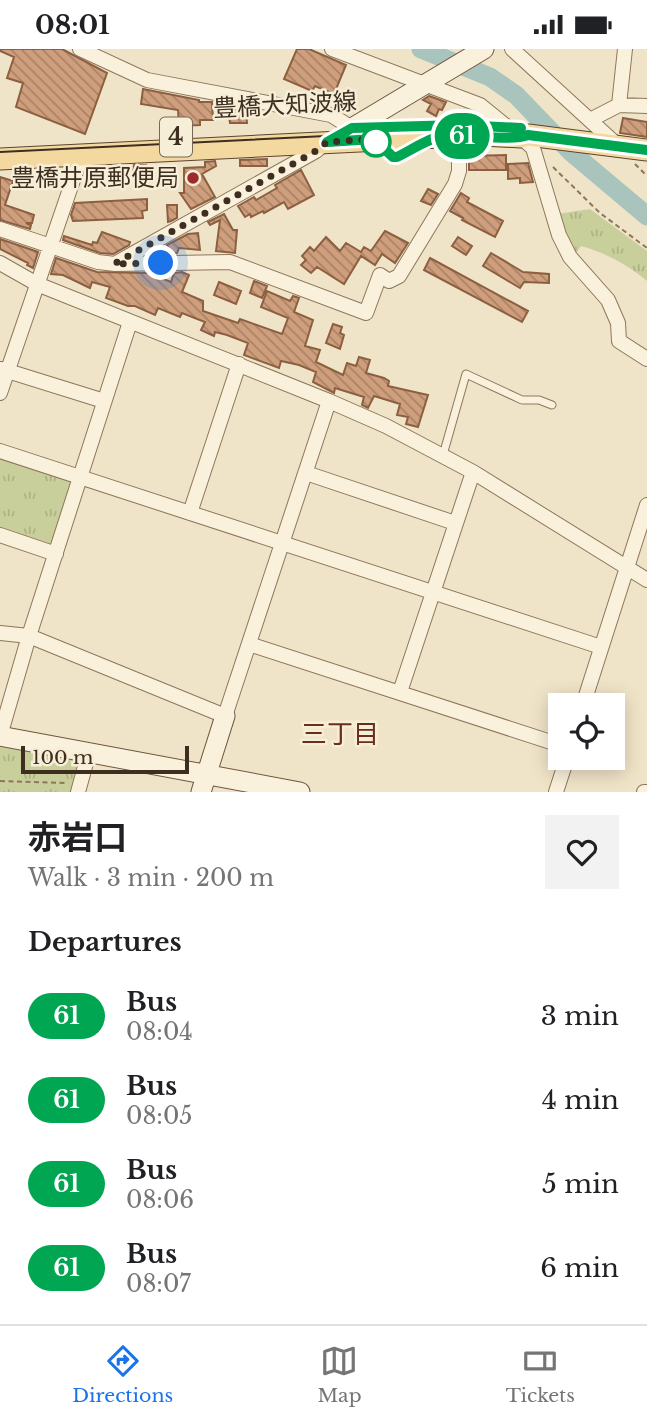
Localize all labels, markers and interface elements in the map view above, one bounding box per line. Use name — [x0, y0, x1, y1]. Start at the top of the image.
text: 08:01 — [35, 9, 110, 41]
street label: 豊橋大知波線 — [212, 86, 358, 123]
line badge: 61 — [430, 113, 494, 159]
road number: 4 — [160, 117, 192, 157]
text: 61 — [449, 121, 475, 150]
unlabelled marker — [361, 127, 391, 157]
place label: 豊橋井原郵便局 — [11, 163, 179, 192]
marker: 豊橋井原郵便局 — [185, 170, 201, 186]
your location — [143, 245, 178, 280]
map controls — [548, 693, 625, 770]
button: locate — [548, 693, 625, 770]
district label: 三丁目 — [301, 718, 379, 750]
scale bar — [21, 743, 189, 775]
text: 100 m — [32, 746, 93, 769]
button: heart — [545, 815, 619, 889]
text: 赤岩口 — [28, 817, 127, 858]
text: Walk · 3 min · 200 m — [28, 864, 274, 892]
text: Departures — [28, 926, 182, 958]
text: Bus — [126, 986, 177, 1018]
text: 3 min — [541, 1000, 619, 1032]
text: 61 — [53, 1001, 80, 1030]
text: 08:04 — [126, 1018, 193, 1046]
text: Bus — [126, 1070, 177, 1102]
text: 4 min — [542, 1084, 619, 1116]
text: 61 — [53, 1085, 80, 1114]
text: 08:05 — [126, 1102, 192, 1130]
text: Bus — [126, 1154, 177, 1186]
text: 5 min — [542, 1168, 619, 1200]
text: 61 — [53, 1169, 80, 1198]
text: 08:06 — [126, 1186, 194, 1214]
text: Bus — [126, 1238, 177, 1270]
text: 6 min — [540, 1252, 619, 1284]
text: 61 — [53, 1253, 80, 1282]
text: 08:07 — [126, 1270, 191, 1298]
tab: Directions — [72, 1342, 173, 1407]
tab: Map — [317, 1342, 362, 1407]
tab: Tickets — [506, 1342, 575, 1407]

